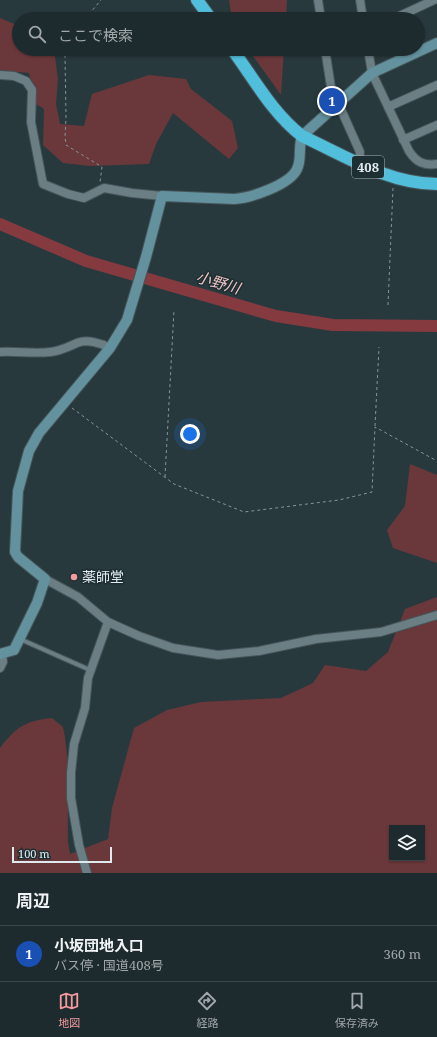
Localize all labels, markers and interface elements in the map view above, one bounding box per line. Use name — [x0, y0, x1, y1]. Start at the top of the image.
search box — [12, 12, 425, 56]
icon: search — [26, 23, 48, 45]
text: ここで検索 — [58, 25, 133, 45]
pin: 1 — [319, 86, 345, 116]
road number: 408 — [352, 156, 384, 178]
water label: 小野川 — [194, 266, 245, 298]
your location — [180, 424, 200, 444]
place label: 薬師堂 — [82, 567, 124, 586]
marker: 薬師堂 — [69, 572, 79, 582]
map controls — [389, 825, 425, 861]
button: layers — [389, 825, 425, 861]
scale bar — [12, 845, 112, 864]
text: 100 m — [18, 846, 50, 861]
text: 周辺 — [16, 889, 50, 912]
text: 小坂団地入口 — [54, 935, 144, 955]
text: 1 — [25, 945, 33, 963]
text: 360 m — [384, 945, 421, 963]
text: バス停 · 国道408号 — [54, 956, 164, 974]
tab: 地図 — [58, 990, 80, 1030]
tab: 経路 — [196, 990, 218, 1030]
tab: 保存済み — [335, 990, 379, 1030]

